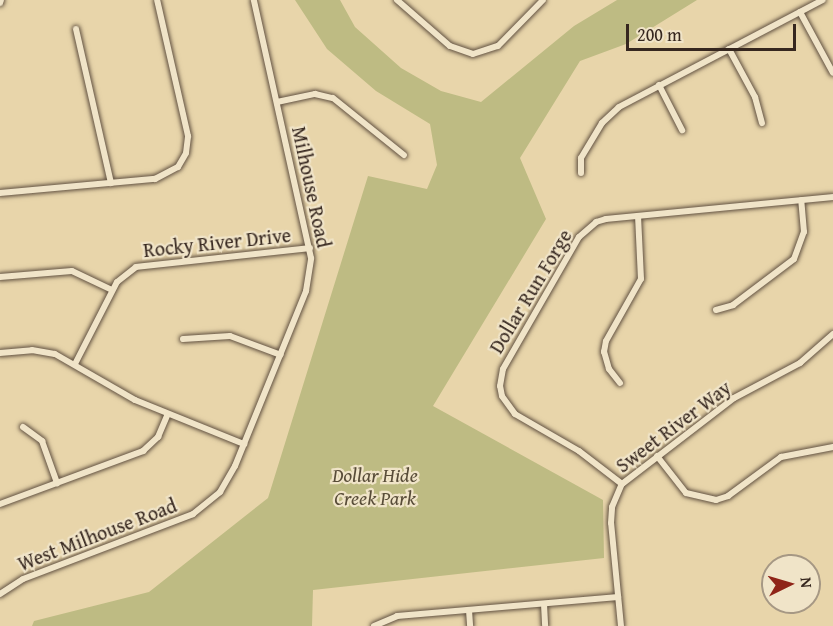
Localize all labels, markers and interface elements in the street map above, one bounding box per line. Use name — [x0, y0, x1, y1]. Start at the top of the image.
scale bar — [629, 12, 798, 50]
text: 200 m — [637, 21, 682, 48]
street label: Milhouse Road — [287, 124, 337, 250]
street label: Rocky River Drive — [142, 222, 292, 262]
street label: Dollar Run Forge — [484, 225, 576, 357]
street label: Sweet River Way — [611, 375, 735, 477]
park label: Dollar Hide Creek Park — [332, 462, 418, 509]
street label: West Milhouse Road — [14, 493, 180, 575]
north arrow — [761, 554, 821, 614]
text: N — [795, 576, 819, 589]

